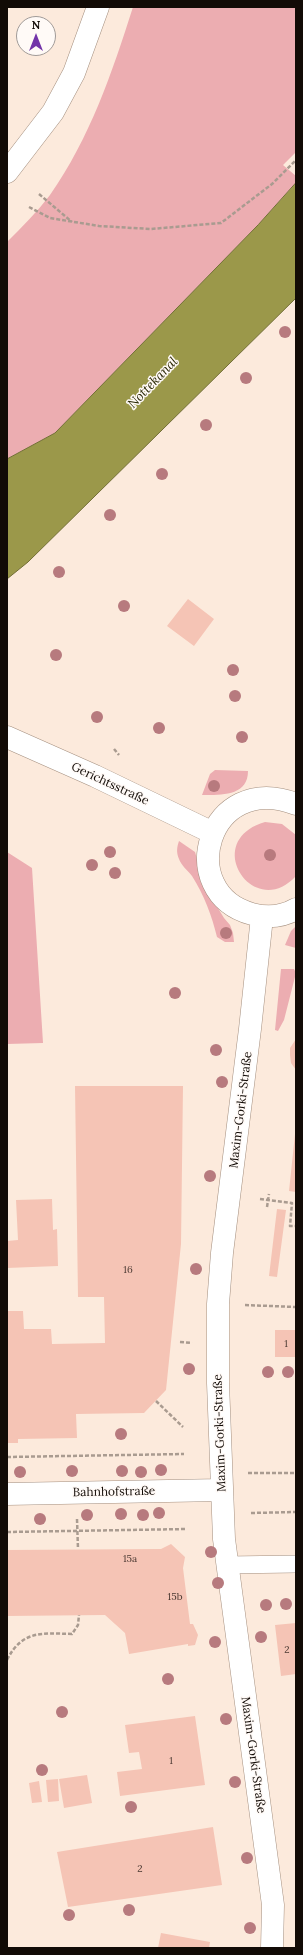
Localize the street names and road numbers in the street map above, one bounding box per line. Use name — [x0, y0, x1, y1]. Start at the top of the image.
street label: Gerichtsstraße — [69, 760, 151, 808]
street label: Maxim-Gorki-Straße — [227, 1051, 255, 1169]
street label: Maxim-Gorki-Straße — [211, 1374, 229, 1492]
street label: Bahnhofstraße — [73, 1484, 155, 1500]
street label: Maxim-Gorki-Straße — [238, 1696, 268, 1814]

